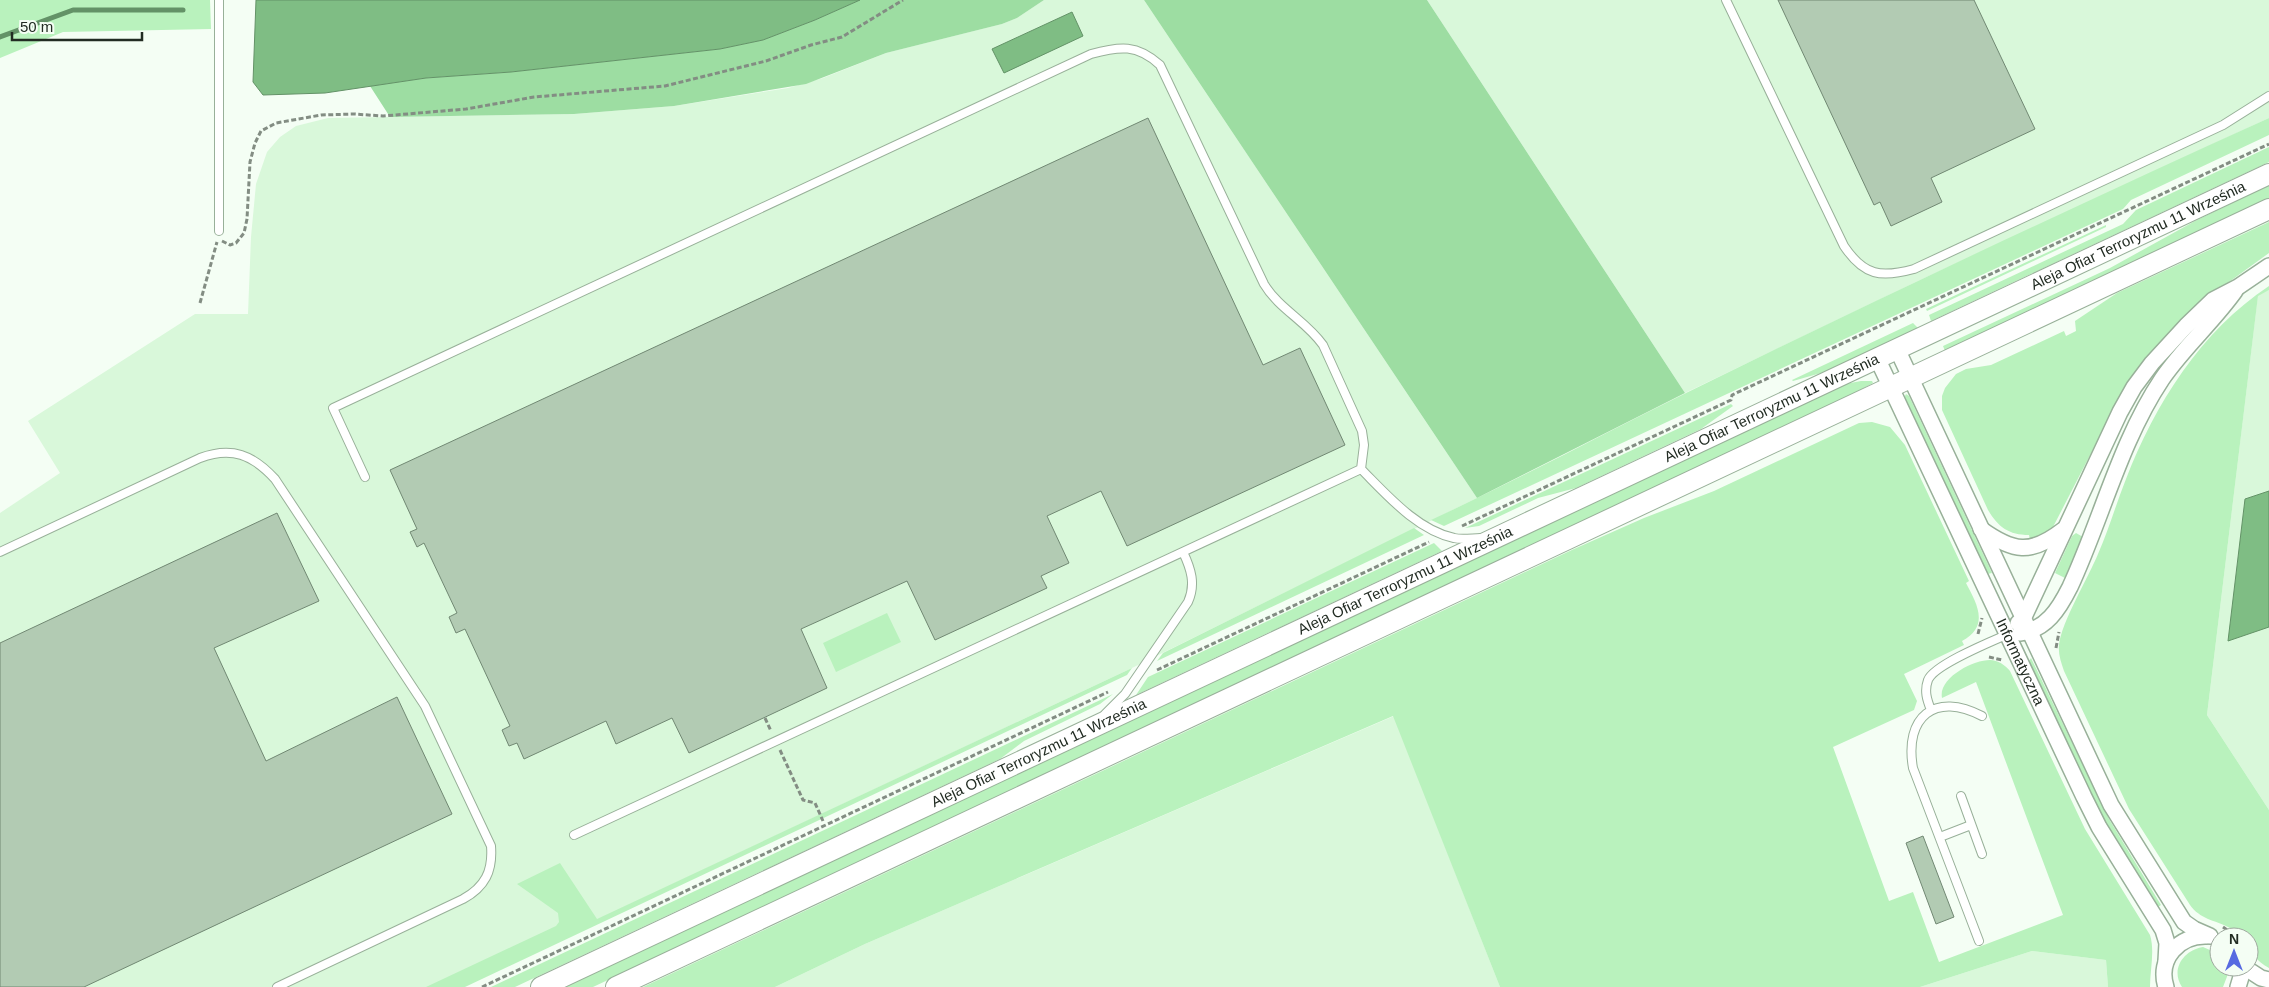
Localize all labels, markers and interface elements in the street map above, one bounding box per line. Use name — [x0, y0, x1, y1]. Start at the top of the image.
scale bar — [12, 10, 142, 42]
text: 50 m — [20, 18, 53, 35]
street label: Aleja Ofiar Terroryzmu 11 Września — [2028, 177, 2248, 293]
street label: Aleja Ofiar Terroryzmu 11 Września — [1661, 350, 1882, 465]
street label: Aleja Ofiar Terroryzmu 11 Września — [1295, 522, 1516, 638]
street label: Informatyczna — [1993, 615, 2049, 709]
street label: Aleja Ofiar Terroryzmu 11 Września — [928, 694, 1149, 810]
north arrow — [2209, 927, 2259, 977]
text: N — [2229, 931, 2239, 947]

